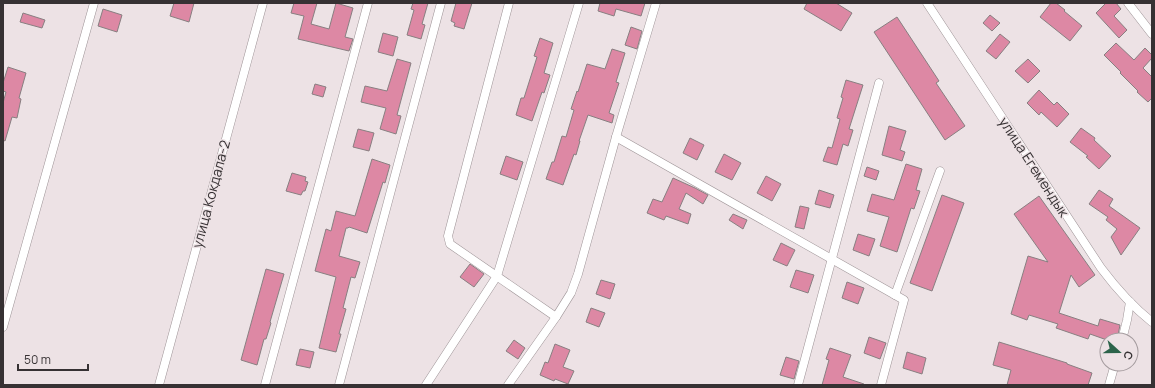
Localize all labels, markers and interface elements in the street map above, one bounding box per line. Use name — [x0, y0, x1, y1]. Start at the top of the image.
street label: улица Егемендык — [995, 113, 1074, 221]
street label: улица Кокдала-2 — [187, 138, 234, 250]
north arrow — [1099, 332, 1139, 372]
scale bar — [18, 346, 88, 372]
text: С — [1120, 349, 1137, 362]
text: 50 m — [24, 351, 51, 368]

